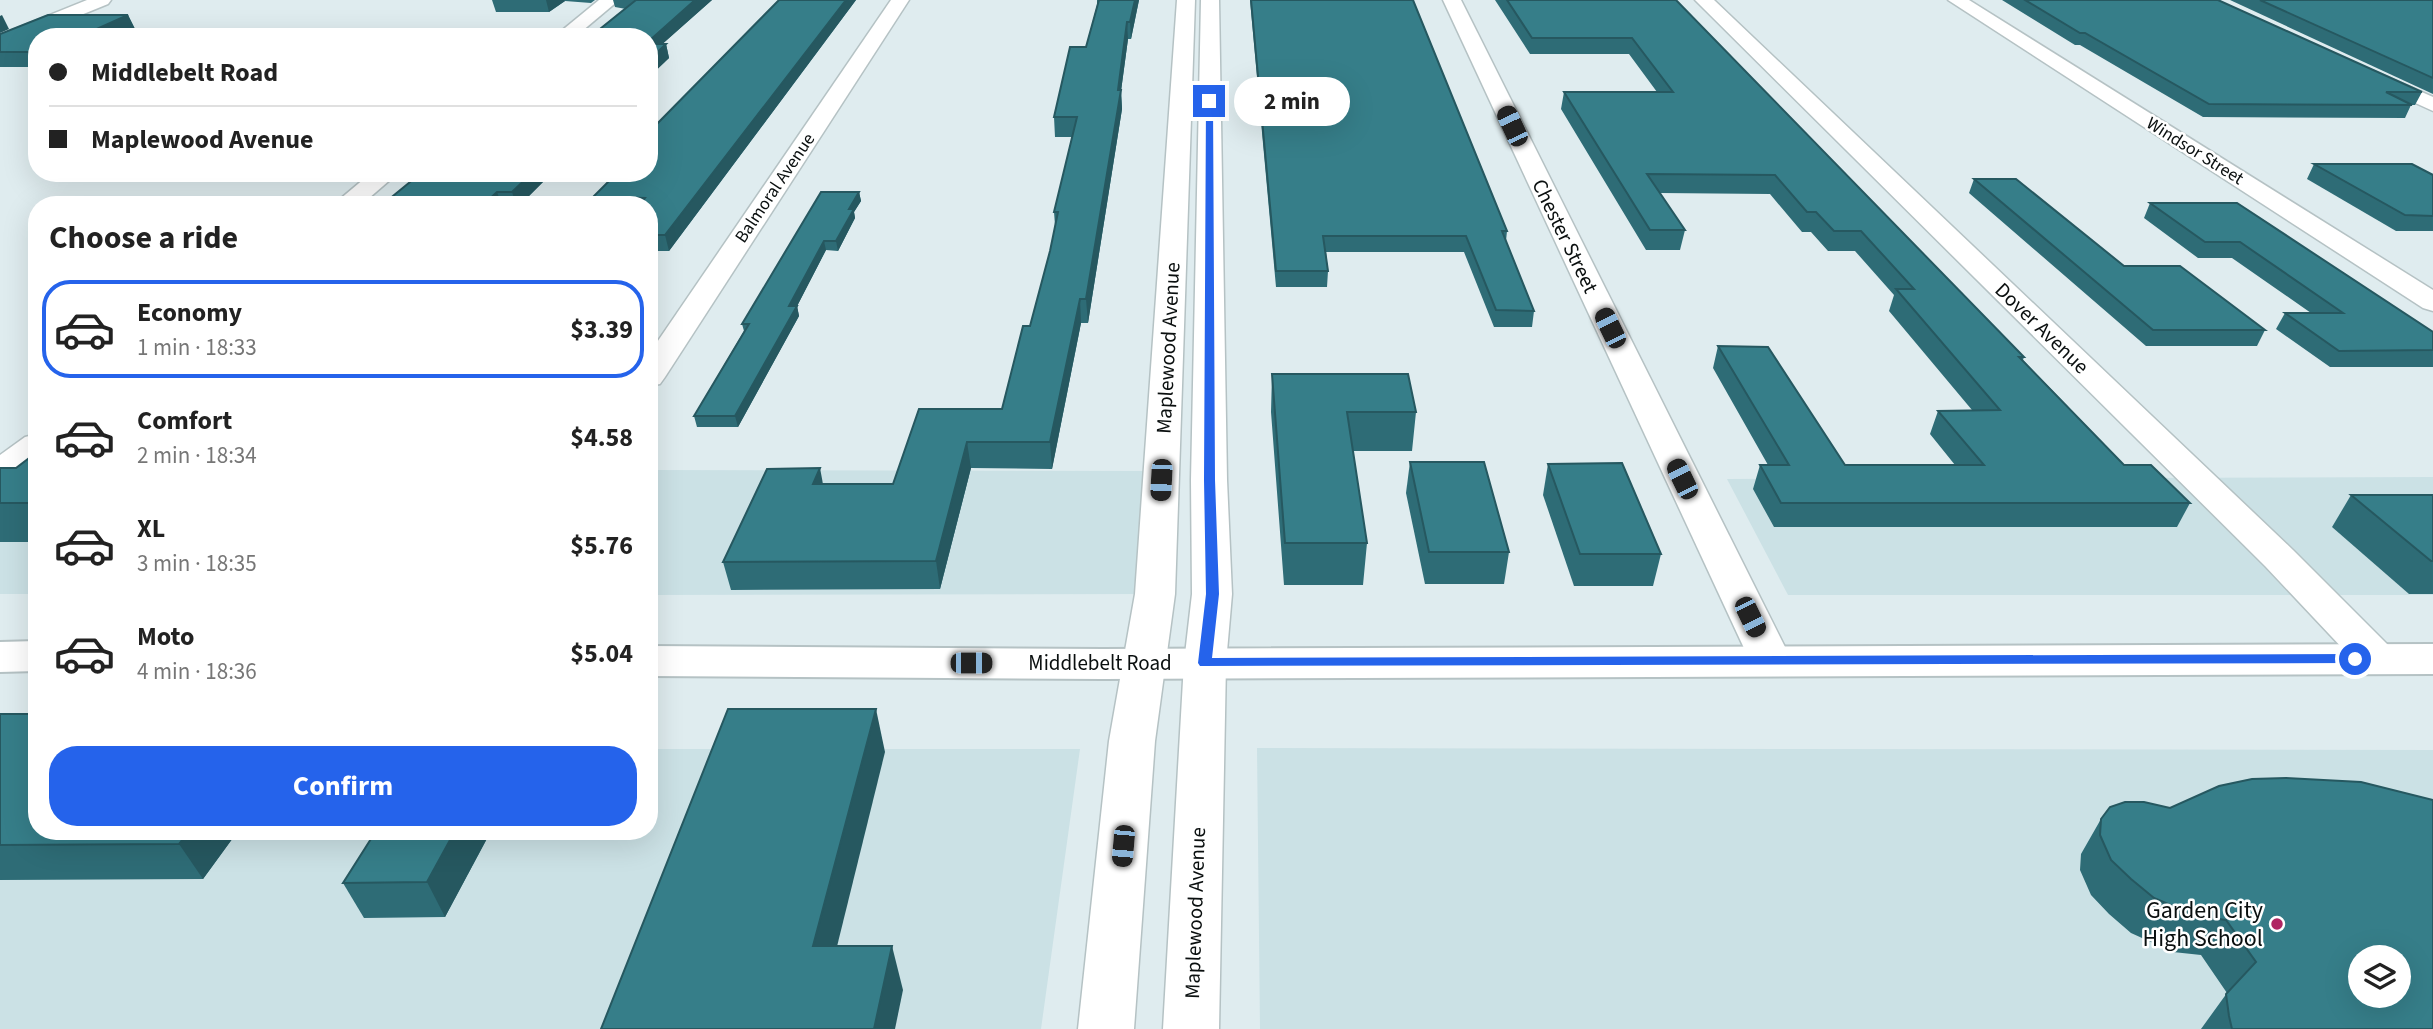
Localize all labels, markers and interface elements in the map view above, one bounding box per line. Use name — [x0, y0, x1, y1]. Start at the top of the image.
text: Middlebelt Road — [91, 54, 278, 91]
callout: 2 min — [1234, 76, 1349, 126]
route end — [1193, 85, 1225, 117]
text: 2 min — [1264, 85, 1320, 118]
car — [1494, 103, 1531, 149]
street label: Windsor Street — [2141, 111, 2249, 191]
text: Maplewood Avenue — [91, 121, 314, 158]
street label: Balmoral Avenue — [729, 128, 821, 248]
street label: Chester Street — [1524, 174, 1606, 298]
text: Choose a ride — [49, 215, 238, 261]
street label: Maplewood Avenue — [1149, 261, 1187, 435]
street label: Dover Avenue — [1988, 275, 2096, 381]
text: Economy — [137, 294, 242, 331]
icon: car — [53, 298, 116, 361]
car — [1592, 305, 1629, 351]
text: $3.39 — [570, 311, 633, 348]
text: 1 min · 18:33 — [137, 331, 257, 364]
text: Comfort — [137, 402, 232, 439]
icon: car — [53, 406, 116, 469]
text: $4.58 — [570, 419, 633, 456]
text: 2 min · 18:34 — [137, 439, 257, 472]
car — [1664, 456, 1701, 502]
car — [1150, 458, 1173, 502]
text: XL — [137, 510, 165, 547]
icon: car — [53, 514, 116, 577]
text: $5.76 — [570, 527, 633, 564]
text: 3 min · 18:35 — [137, 547, 257, 580]
car — [1732, 594, 1769, 640]
text: Moto — [137, 618, 194, 655]
icon: car — [53, 622, 116, 685]
text: $5.04 — [570, 635, 633, 672]
route start — [2339, 643, 2371, 675]
street label: Middlebelt Road — [1028, 648, 1172, 678]
car — [951, 653, 993, 674]
text: 4 min · 18:36 — [137, 655, 257, 688]
button: Confirm — [49, 746, 637, 826]
car — [1111, 824, 1136, 868]
street label: Maplewood Avenue — [1177, 827, 1213, 999]
place label: Garden City High School — [2143, 893, 2263, 956]
marker: Garden City High School — [2269, 916, 2285, 932]
map controls — [2348, 945, 2411, 1008]
button: layers — [2348, 945, 2411, 1008]

